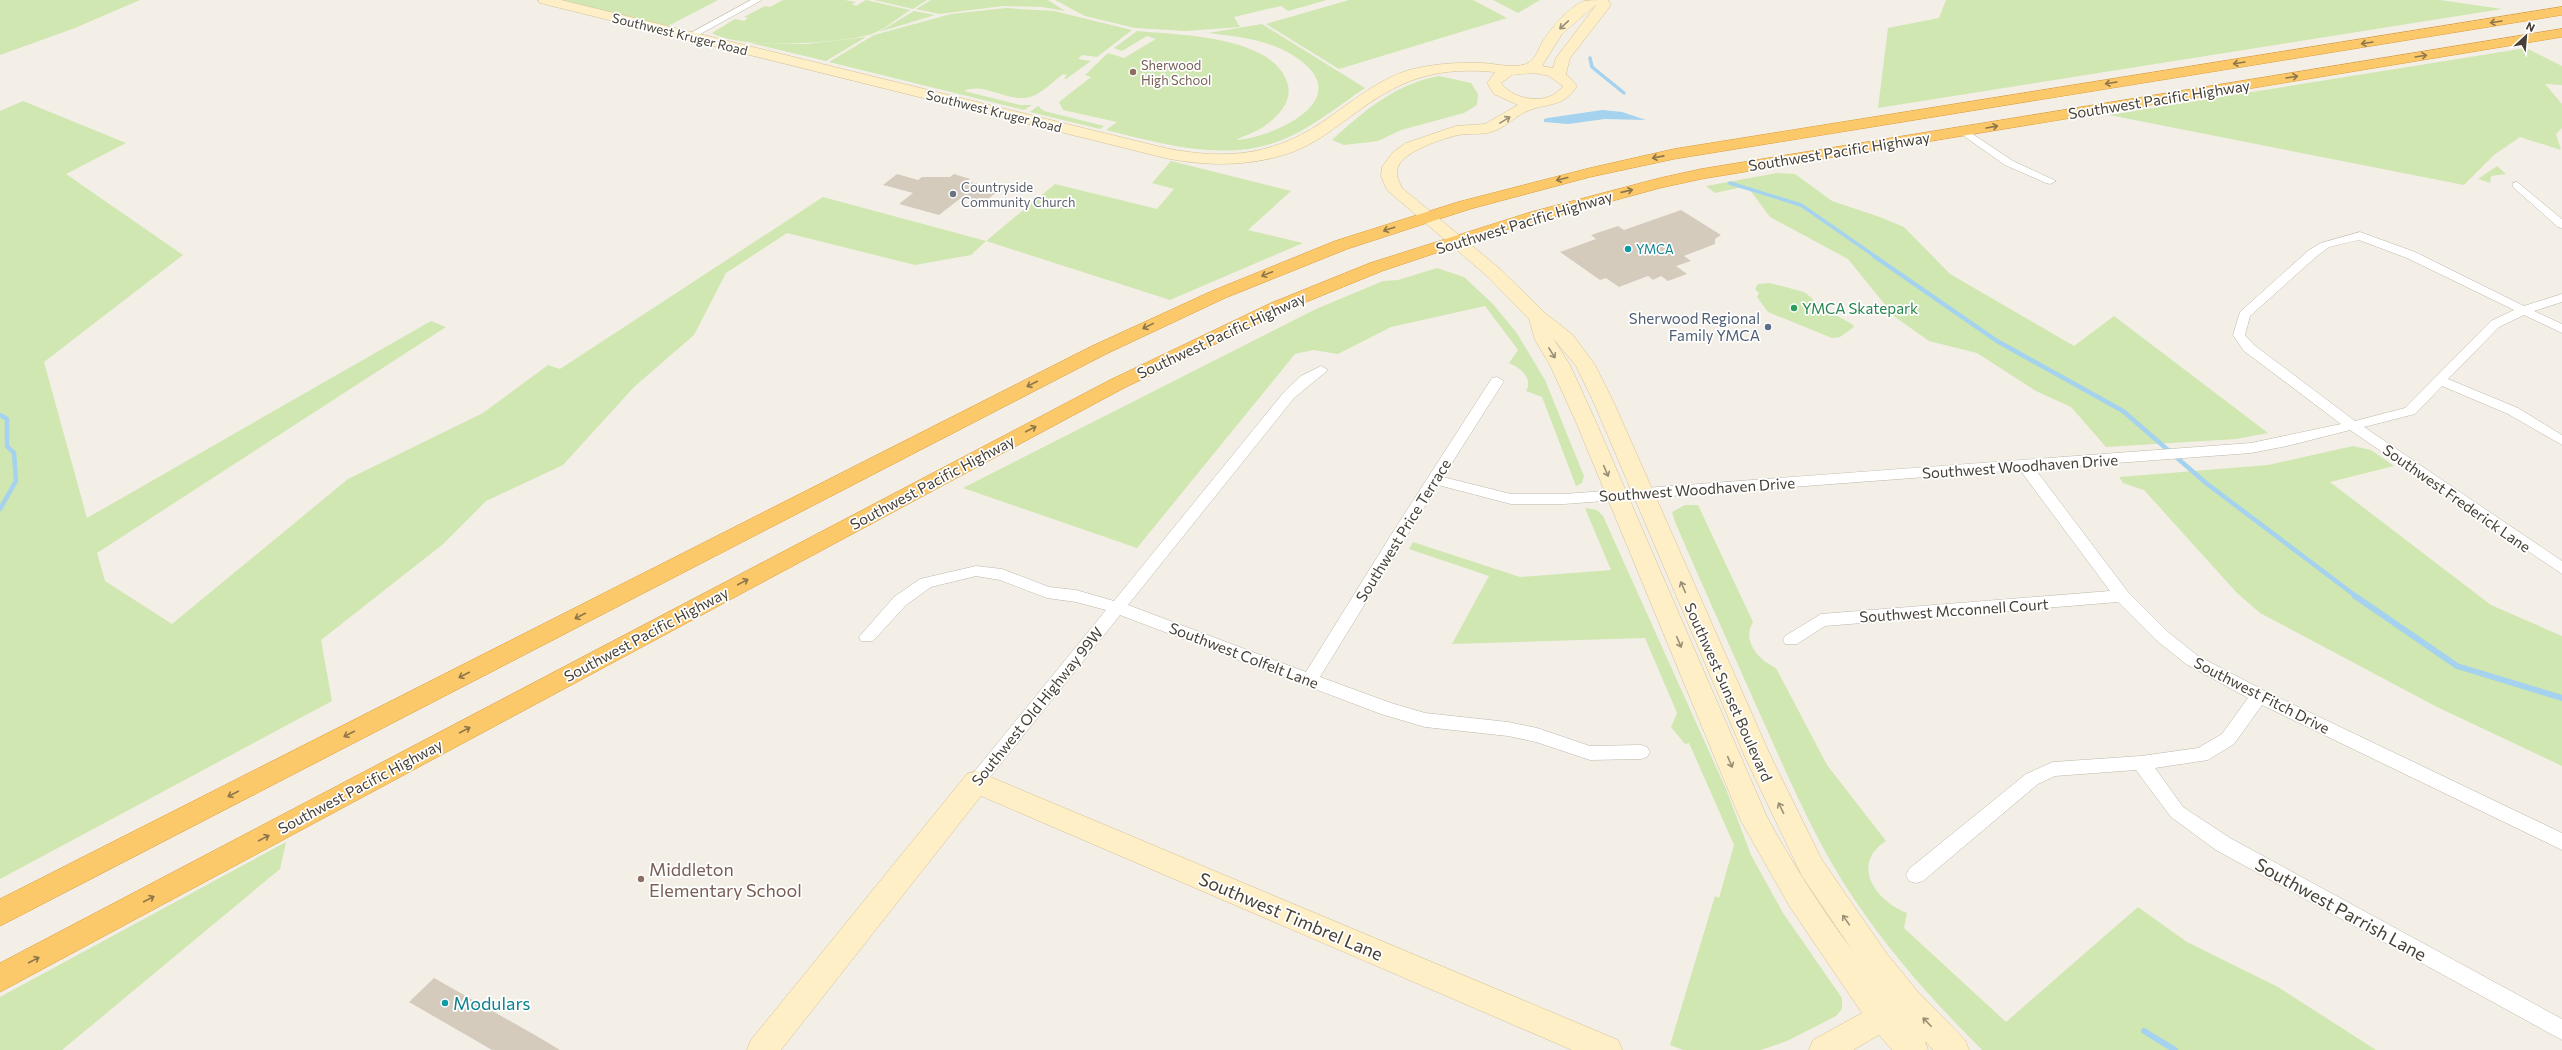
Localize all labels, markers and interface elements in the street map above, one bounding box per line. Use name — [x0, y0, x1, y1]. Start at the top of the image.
street label: Southwest Kruger Road — [611, 9, 749, 59]
north arrow — [2506, 16, 2546, 56]
one-way arrow — [2490, 18, 2503, 26]
text: N — [2524, 19, 2537, 34]
one-way arrow — [1559, 20, 1570, 29]
one-way arrow — [2361, 39, 2374, 47]
one-way arrow — [2414, 52, 2427, 60]
place label: Sherwood High School — [1141, 57, 1211, 88]
one-way arrow — [2233, 59, 2246, 67]
marker: Sherwood High School — [1128, 67, 1138, 77]
one-way arrow — [2286, 73, 2299, 81]
street label: Southwest Pacific Highway — [2067, 76, 2251, 122]
one-way arrow — [2105, 80, 2118, 88]
street label: Southwest Kruger Road — [925, 86, 1063, 136]
one-way arrow — [1499, 115, 1511, 123]
one-way arrow — [1985, 123, 1998, 131]
street label: Southwest Pacific Highway — [1747, 128, 1931, 174]
one-way arrow — [1652, 154, 1665, 162]
one-way arrow — [1556, 176, 1569, 184]
place label: Countryside Community Church — [961, 179, 1075, 210]
street label: Southwest Pacific Highway — [1434, 186, 1615, 257]
one-way arrow — [1620, 187, 1633, 195]
marker: Countryside Community Church — [948, 189, 958, 199]
one-way arrow — [1383, 226, 1396, 233]
place label: YMCA — [1636, 241, 1674, 257]
marker: YMCA — [1623, 244, 1633, 254]
one-way arrow — [1262, 271, 1274, 278]
street label: Southwest Pacific Highway — [1134, 288, 1308, 382]
place label: YMCA Skatepark — [1802, 299, 1918, 317]
marker: YMCA Skatepark — [1789, 303, 1799, 313]
place label: Sherwood Regional Family YMCA — [1629, 309, 1760, 344]
marker: Sherwood Regional Family YMCA — [1763, 322, 1773, 332]
one-way arrow — [1142, 323, 1154, 330]
one-way arrow — [1549, 347, 1557, 359]
one-way arrow — [1026, 381, 1038, 388]
one-way arrow — [1025, 425, 1037, 432]
street label: Southwest Pacific Highway — [847, 431, 1018, 533]
street label: Southwest Frederick Lane — [2380, 440, 2534, 556]
street label: Southwest Woodhaven Drive — [1921, 450, 2119, 482]
street label: Southwest Price Terrace — [1352, 455, 1454, 605]
one-way arrow — [1603, 464, 1611, 476]
street label: Southwest Woodhaven Drive — [1598, 473, 1796, 505]
one-way arrow — [737, 578, 749, 586]
one-way arrow — [1678, 581, 1686, 593]
street label: Southwest Pacific Highway — [561, 583, 732, 685]
street label: Southwest Mcconnell Court — [1859, 594, 2049, 626]
street label: Southwest Sunset Boulevard — [1681, 600, 1777, 784]
one-way arrow — [574, 612, 586, 620]
street label: Southwest Colfelt Lane — [1167, 618, 1321, 692]
street label: Southwest Old Highway 99W — [967, 623, 1107, 789]
one-way arrow — [1676, 636, 1683, 648]
street label: Southwest Fitch Drive — [2191, 653, 2333, 737]
one-way arrow — [459, 672, 471, 679]
one-way arrow — [459, 726, 471, 734]
one-way arrow — [343, 731, 355, 738]
street label: Southwest Pacific Highway — [275, 735, 446, 837]
one-way arrow — [1727, 755, 1734, 767]
one-way arrow — [227, 790, 239, 798]
one-way arrow — [1777, 802, 1784, 814]
one-way arrow — [258, 833, 270, 841]
street label: Southwest Parrish Lane — [2251, 853, 2431, 965]
place label: Middleton Elementary School — [649, 858, 802, 901]
street label: Southwest Timbrel Lane — [1196, 867, 1386, 965]
marker: Middleton Elementary School — [636, 874, 646, 884]
one-way arrow — [143, 894, 155, 902]
one-way arrow — [1842, 915, 1850, 926]
one-way arrow — [28, 956, 40, 963]
place label: Modulars — [453, 992, 530, 1014]
marker: Modulars — [440, 998, 450, 1008]
one-way arrow — [1922, 1017, 1932, 1027]

